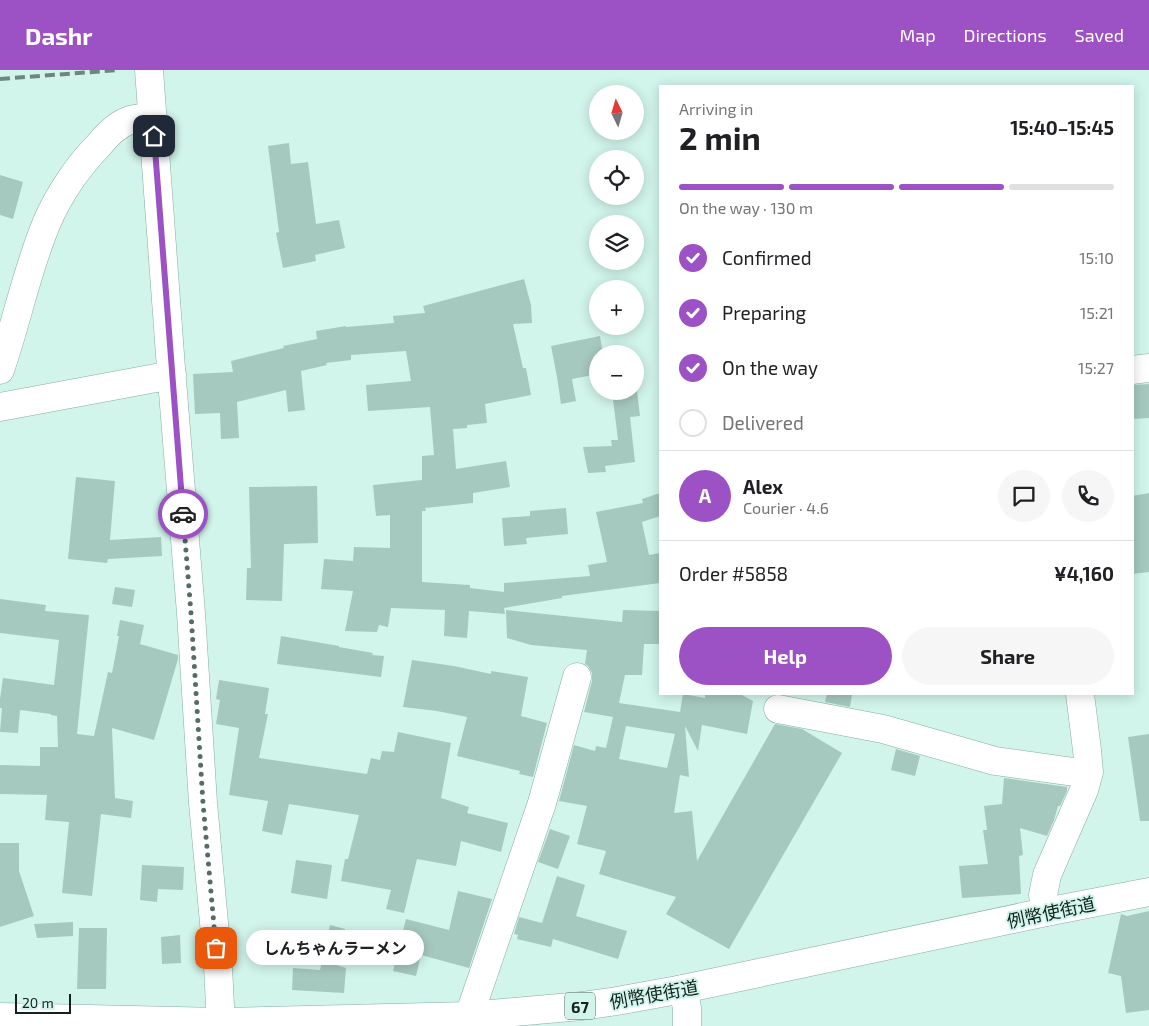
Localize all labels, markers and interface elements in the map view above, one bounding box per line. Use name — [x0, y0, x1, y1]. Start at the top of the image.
text: Dashr — [25, 21, 93, 50]
text: Map — [899, 24, 936, 46]
text: Directions — [964, 24, 1047, 46]
text: Saved — [1075, 24, 1124, 46]
north arrow — [589, 85, 644, 140]
map controls — [589, 85, 644, 400]
text: Arriving in — [679, 99, 753, 118]
pin — [133, 115, 175, 157]
text: 15:40–15:45 — [1010, 116, 1114, 139]
text: 2 min — [679, 118, 761, 156]
icon: home — [140, 122, 168, 150]
button: locate — [589, 150, 644, 205]
text: On the way · 130 m — [679, 198, 813, 217]
button: layers — [589, 215, 644, 270]
icon: check — [679, 244, 707, 272]
text: Confirmed — [722, 246, 812, 269]
text: 15:10 — [1079, 248, 1114, 267]
button: + — [589, 280, 644, 335]
icon: check — [679, 299, 707, 327]
text: Preparing — [722, 301, 806, 324]
text: 15:21 — [1080, 303, 1114, 322]
button: − — [589, 345, 644, 400]
icon: check — [679, 354, 707, 382]
text: On the way — [722, 356, 818, 379]
text: 15:27 — [1078, 358, 1114, 377]
text: Delivered — [722, 411, 804, 434]
button: chat — [998, 470, 1050, 522]
button: phone — [1062, 470, 1114, 522]
text: Alex — [743, 475, 783, 498]
text: A — [699, 484, 711, 507]
courier — [158, 489, 208, 539]
text: Courier · 4.6 — [743, 498, 829, 517]
icon: car — [169, 500, 197, 528]
text: Order #5858 — [679, 562, 788, 585]
text: ¥4,160 — [1054, 562, 1114, 585]
button: Help — [679, 627, 892, 685]
button: Share — [902, 627, 1114, 685]
street label: 例幣使街道 — [1005, 892, 1097, 932]
pin — [195, 927, 237, 969]
callout: しんちゃんラーメン — [246, 930, 424, 966]
icon: bag — [202, 934, 230, 962]
text: しんちゃんラーメン — [263, 938, 407, 957]
street label: 例幣使街道 — [608, 975, 700, 1013]
scale bar — [15, 991, 71, 1014]
road number: 67 — [565, 992, 595, 1019]
text: 20 m — [22, 994, 54, 1011]

